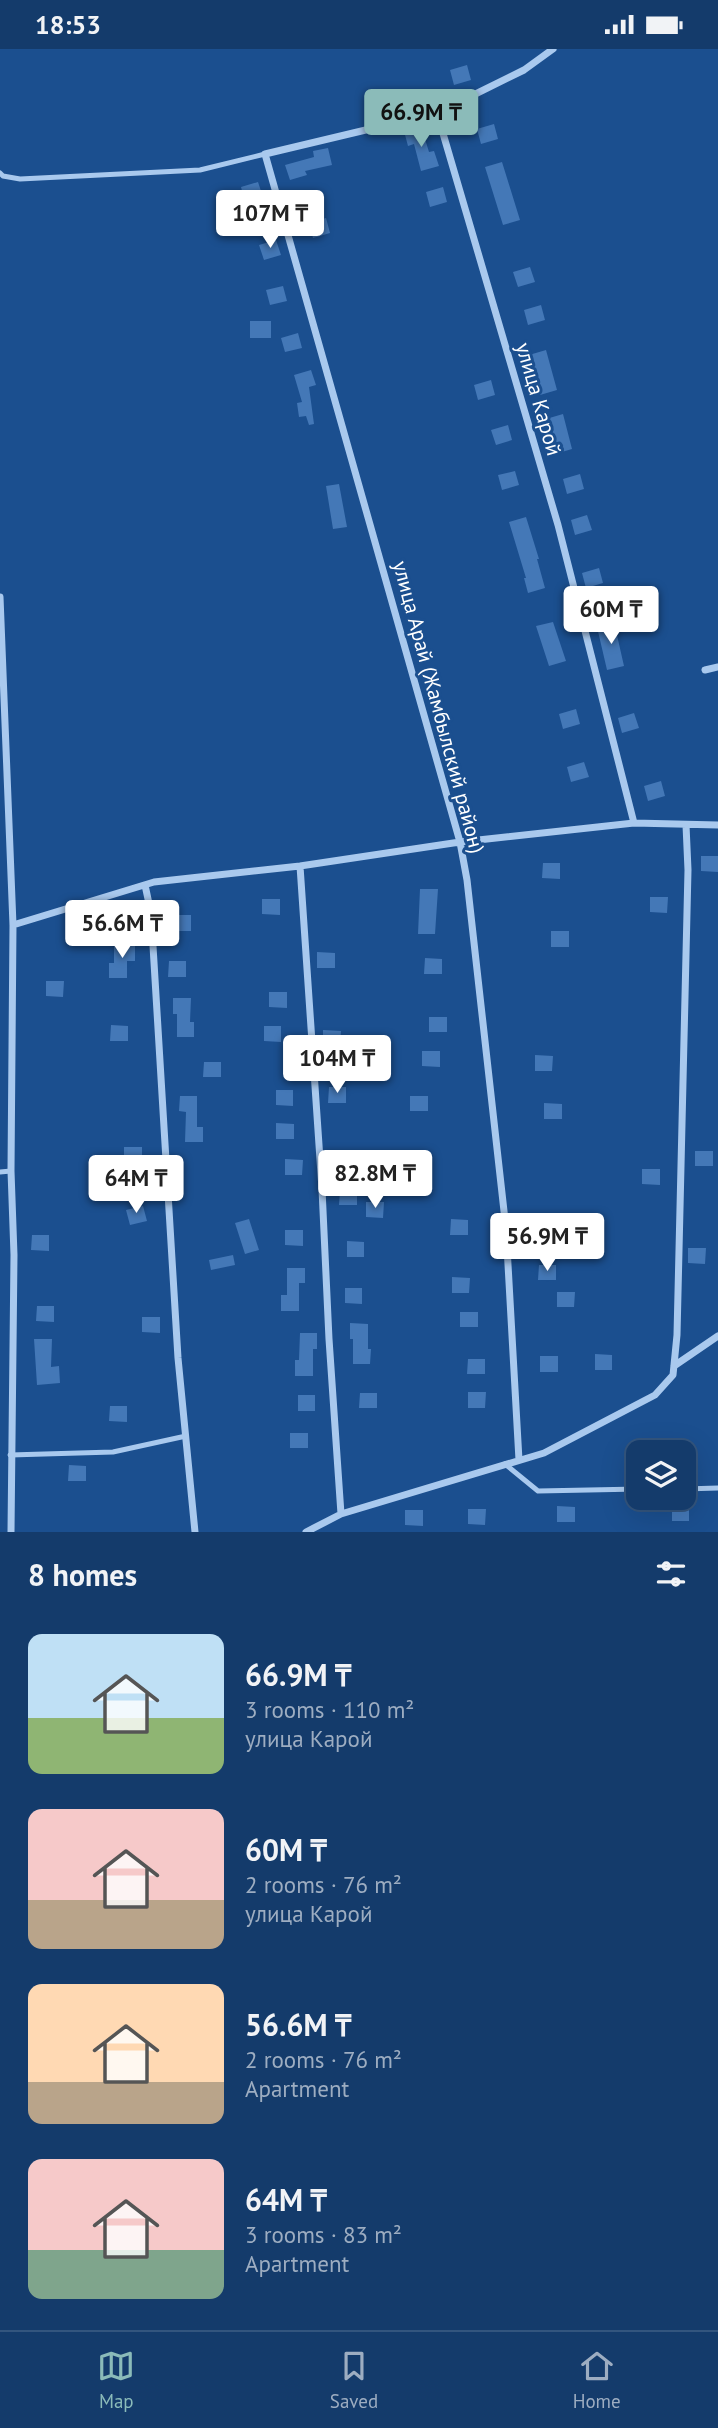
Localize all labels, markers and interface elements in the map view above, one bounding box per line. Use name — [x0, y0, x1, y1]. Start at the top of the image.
text: 18:53 — [35, 8, 101, 41]
pin: 66.9M ₸ — [356, 90, 486, 149]
text: 66.9M ₸ — [380, 97, 462, 126]
pin: 107M ₸ — [213, 191, 327, 250]
text: 107M ₸ — [232, 198, 308, 227]
street label: улица Карой — [510, 339, 568, 459]
street label: улица Арай (Жамбылский район) — [387, 558, 491, 856]
pin: 60M ₸ — [562, 587, 660, 646]
text: 60M ₸ — [580, 594, 642, 623]
pin: 56.6M ₸ — [57, 901, 187, 960]
text: 56.6M ₸ — [81, 908, 163, 937]
pin: 104M ₸ — [280, 1035, 394, 1095]
text: 104M ₸ — [299, 1043, 375, 1072]
pin: 82.8M ₸ — [310, 1151, 440, 1210]
pin: 64M ₸ — [87, 1155, 185, 1215]
text: 82.8M ₸ — [334, 1158, 416, 1187]
text: 64M ₸ — [105, 1163, 167, 1192]
pin: 56.9M ₸ — [482, 1213, 612, 1273]
text: 56.9M ₸ — [506, 1221, 588, 1250]
map controls — [626, 1440, 696, 1510]
button: layers — [626, 1440, 696, 1510]
text: 8 homes — [28, 1555, 137, 1594]
icon: filters — [652, 1555, 690, 1593]
text: 66.9M ₸ — [245, 1655, 351, 1694]
icon: home — [84, 1662, 168, 1746]
text: 3 rooms · 110 m² — [245, 1695, 414, 1724]
text: улица Карой — [245, 1724, 372, 1753]
text: 60M ₸ — [245, 1830, 327, 1869]
icon: home — [84, 1837, 168, 1921]
text: 2 rooms · 76 m² — [245, 1870, 402, 1899]
text: улица Карой — [245, 1899, 372, 1928]
text: 56.6M ₸ — [245, 2005, 351, 2044]
icon: home — [84, 2012, 168, 2096]
text: 2 rooms · 76 m² — [245, 2045, 402, 2074]
text: Apartment — [245, 2074, 349, 2103]
text: 64M ₸ — [245, 2180, 327, 2219]
icon: home — [84, 2187, 168, 2271]
text: 3 rooms · 83 m² — [245, 2220, 402, 2249]
text: Apartment — [245, 2249, 349, 2278]
tab: Map — [97, 2347, 135, 2413]
tab: Saved — [330, 2347, 378, 2413]
tab: Home — [573, 2347, 621, 2413]

